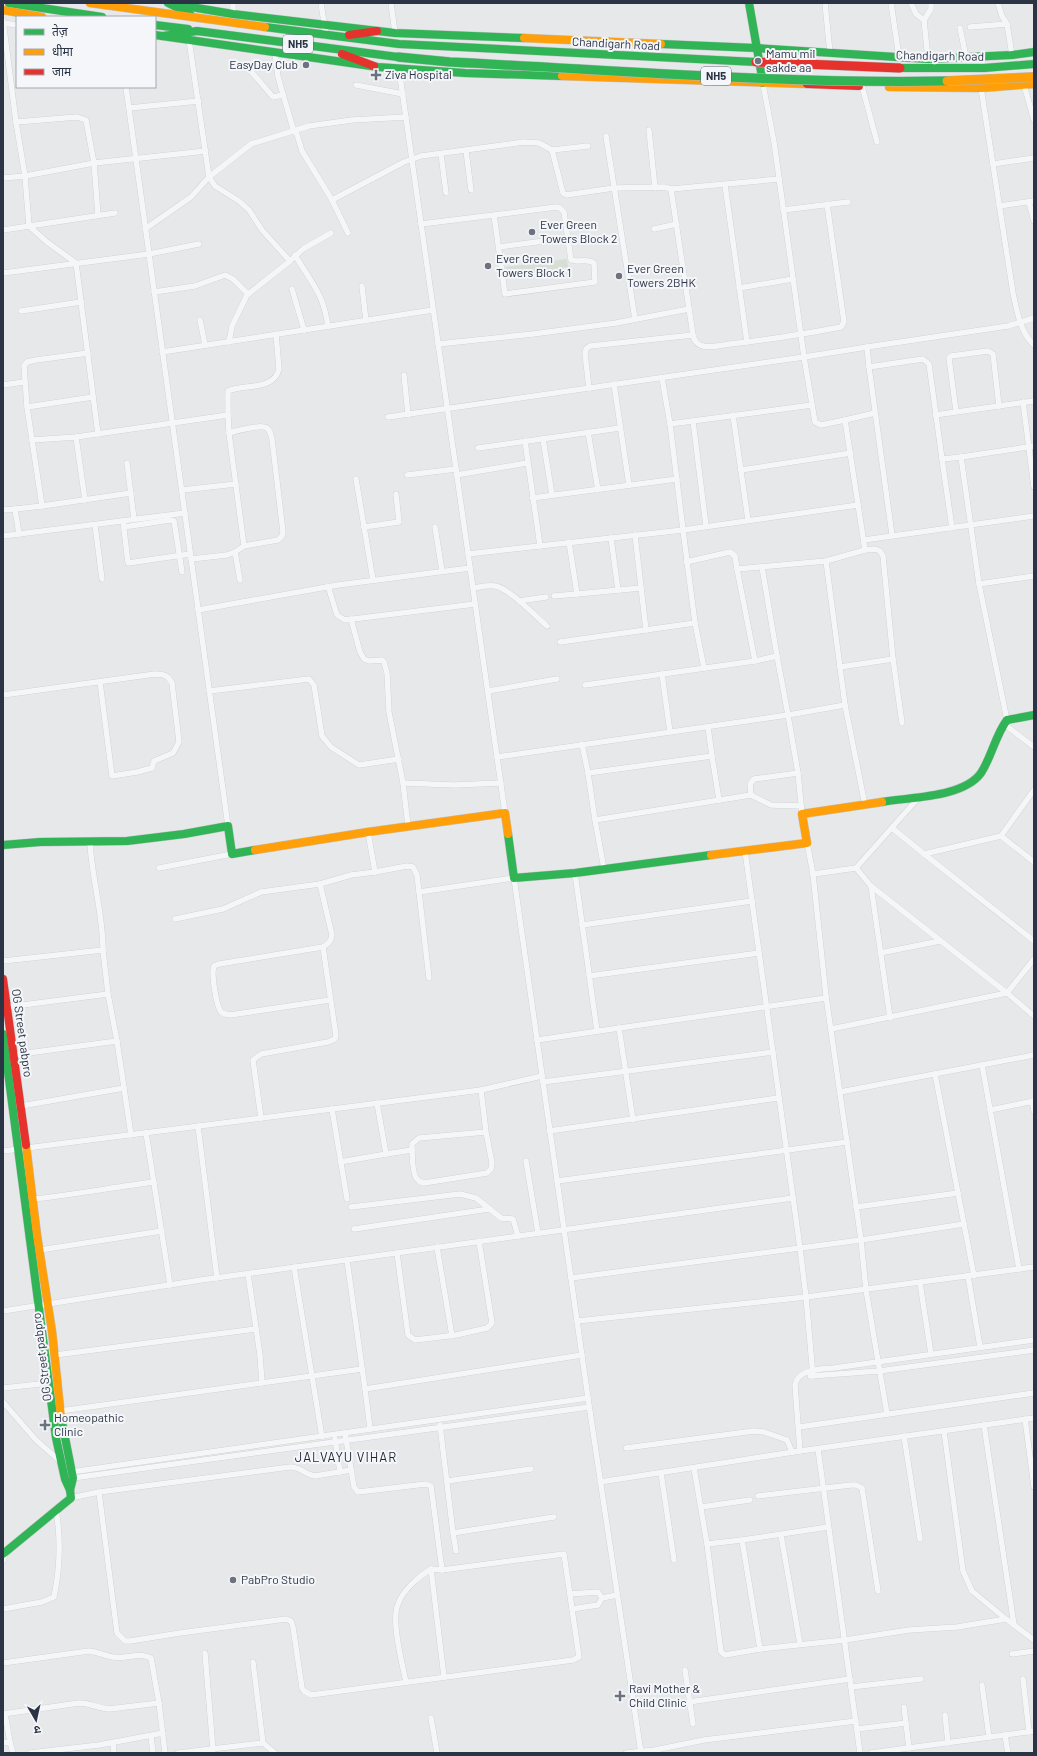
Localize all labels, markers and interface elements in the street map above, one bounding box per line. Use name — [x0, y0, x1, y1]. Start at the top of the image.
legend — [16, 16, 156, 88]
text: तेज़ — [52, 24, 69, 38]
street label: Chandigarh Road — [572, 34, 660, 52]
road number: NH5 — [283, 35, 313, 53]
text: धीमा — [52, 44, 74, 58]
place label: Mamu mil sakde aa — [766, 46, 815, 74]
street label: Chandigarh Road — [896, 47, 984, 63]
marker: Mamu mil sakde aa — [753, 56, 763, 66]
place label: EasyDay Club — [229, 57, 298, 71]
marker: EasyDay Club — [301, 60, 311, 70]
text: जाम — [52, 64, 72, 78]
place label: Ziva Hospital — [385, 67, 452, 81]
road number: NH5 — [701, 67, 731, 85]
marker: Ziva Hospital — [370, 69, 382, 81]
place label: Ever Green Towers Block 2 — [540, 217, 618, 245]
marker: Ever Green Towers Block 2 — [527, 227, 537, 237]
place label: Ever Green Towers Block 1 — [496, 251, 571, 279]
marker: Ever Green Towers Block 1 — [483, 261, 493, 271]
place label: Ever Green Towers 2BHK — [627, 261, 696, 289]
marker: Ever Green Towers 2BHK — [614, 271, 624, 281]
street label: OG Street pabpro — [10, 988, 36, 1078]
street label: OG Street pabpro — [29, 1312, 53, 1402]
place label: Homeopathic Clinic — [54, 1410, 124, 1438]
marker: Homeopathic Clinic — [39, 1419, 51, 1431]
district label: JALVAYU VIHAR — [295, 1449, 397, 1465]
place label: PabPro Studio — [241, 1572, 315, 1586]
marker: PabPro Studio — [228, 1575, 238, 1585]
place label: Ravi Mother & Child Clinic — [629, 1681, 701, 1709]
marker: Ravi Mother & Child Clinic — [614, 1690, 626, 1702]
north arrow — [16, 1700, 56, 1740]
text: उ — [33, 1723, 42, 1737]

